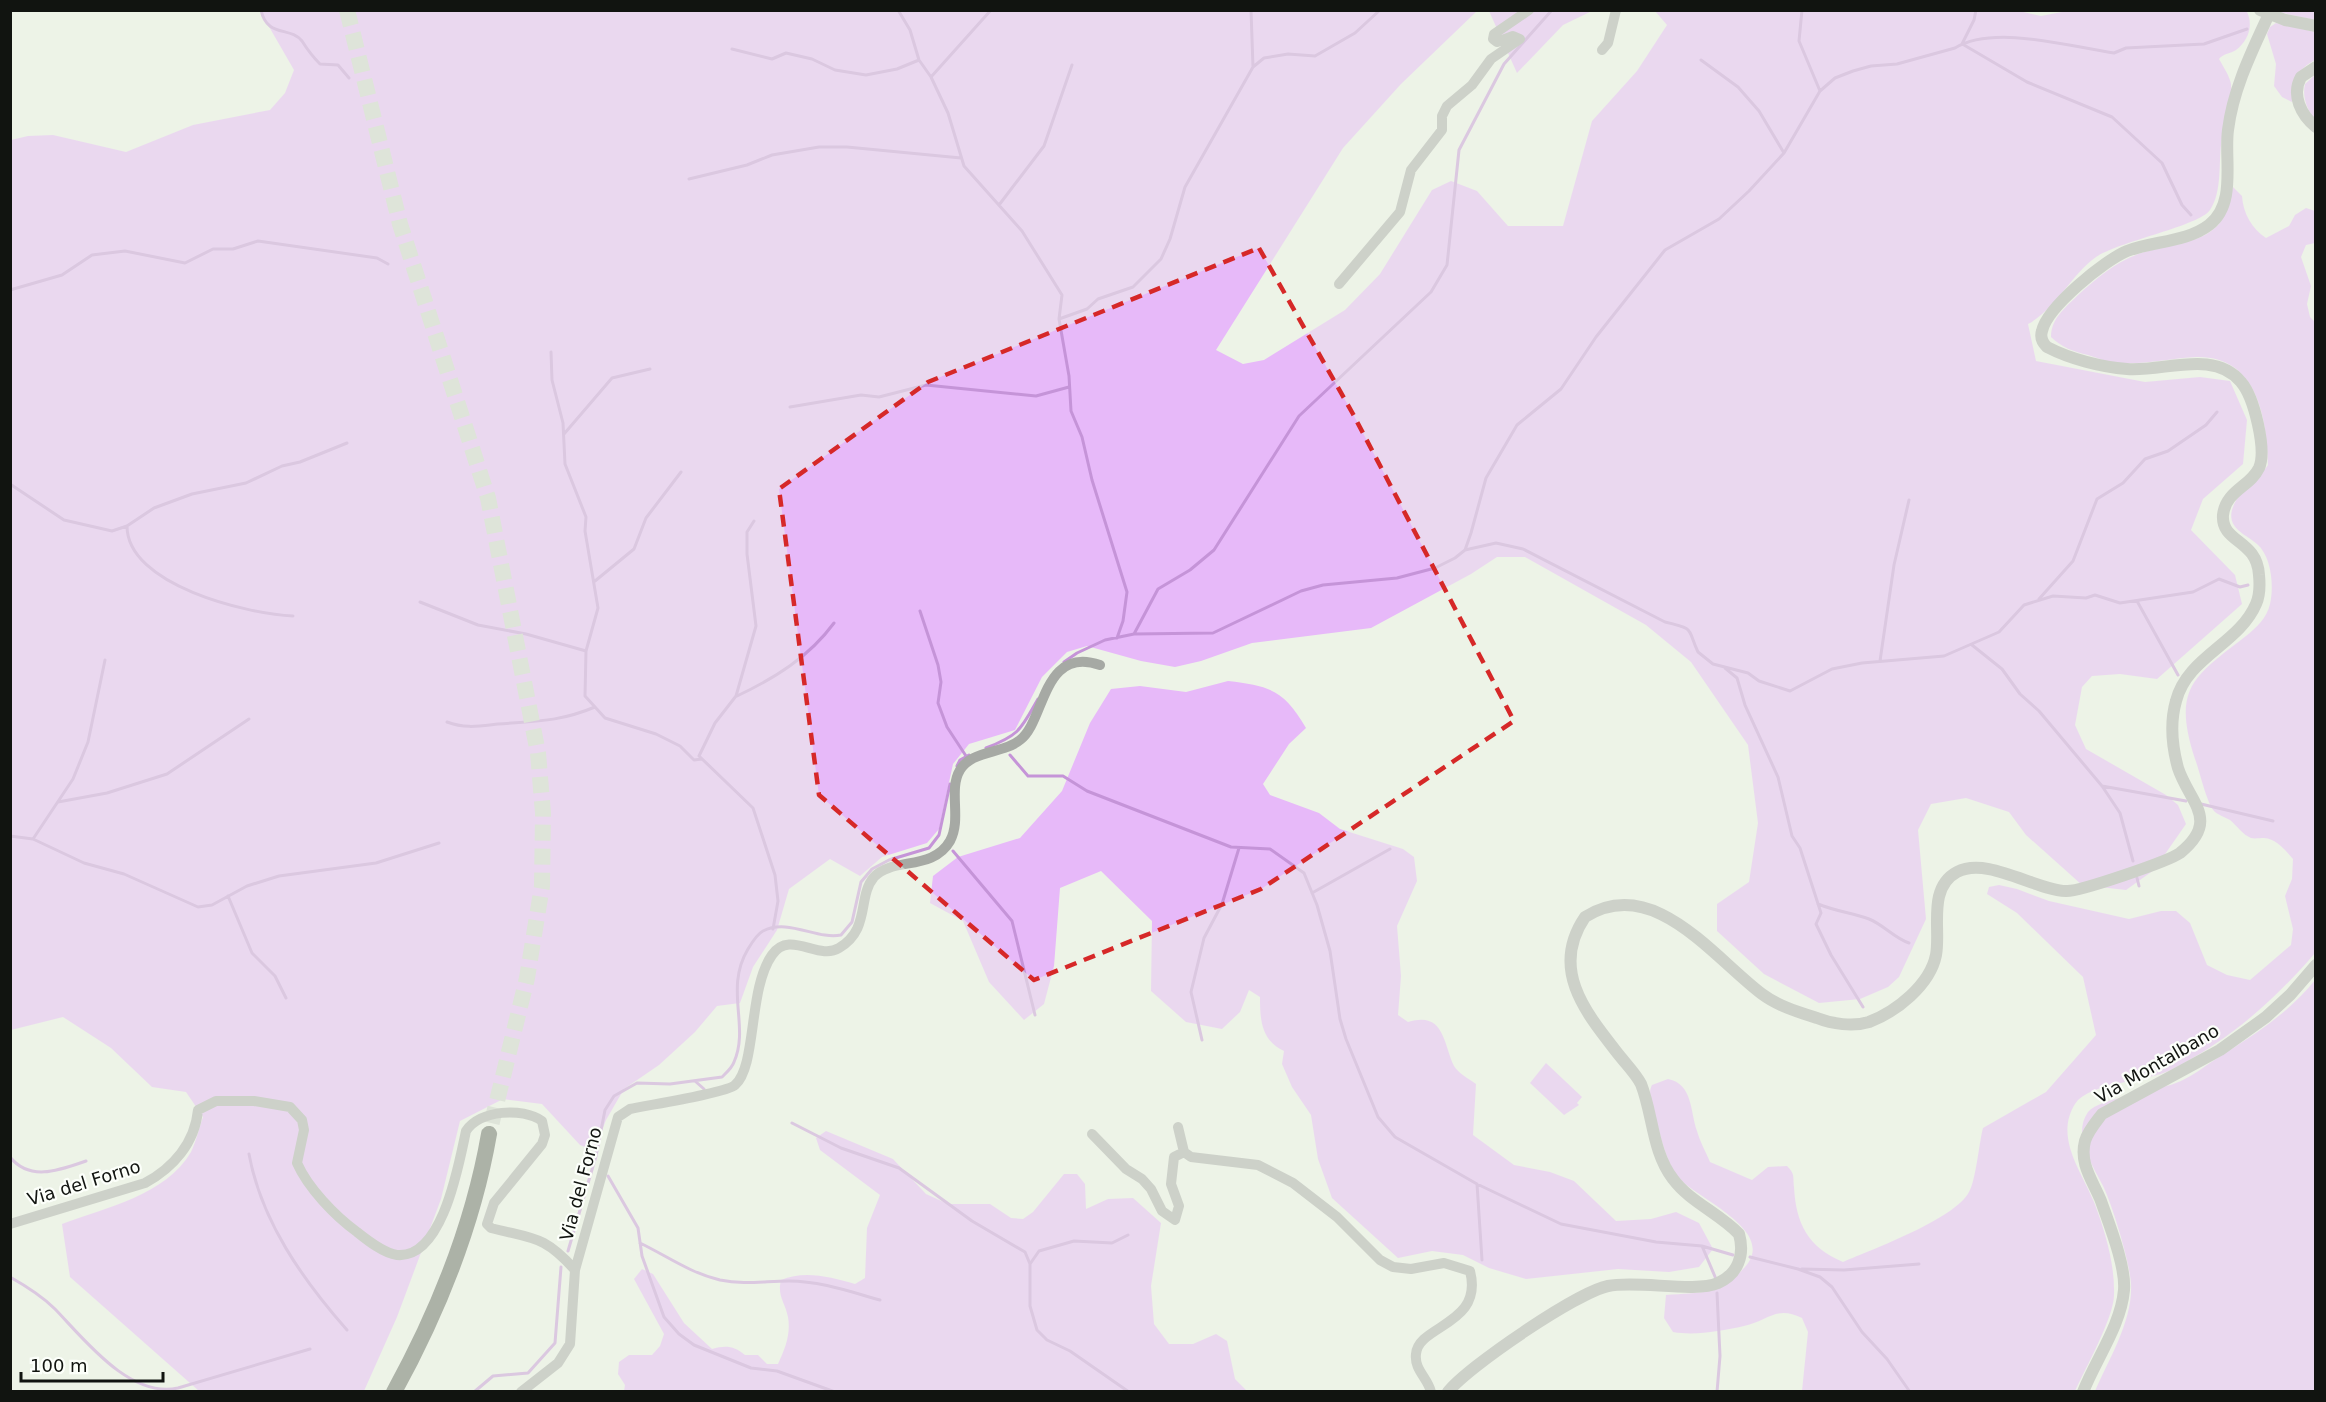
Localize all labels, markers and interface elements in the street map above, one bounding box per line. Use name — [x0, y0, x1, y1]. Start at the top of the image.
street label: Via Montalbano — [2091, 1020, 2222, 1108]
street label: Via del Forno — [555, 1125, 606, 1243]
street label: Via del Forno — [25, 1155, 143, 1210]
scale bar — [21, 1345, 164, 1383]
text: 100 m — [30, 1355, 88, 1376]

